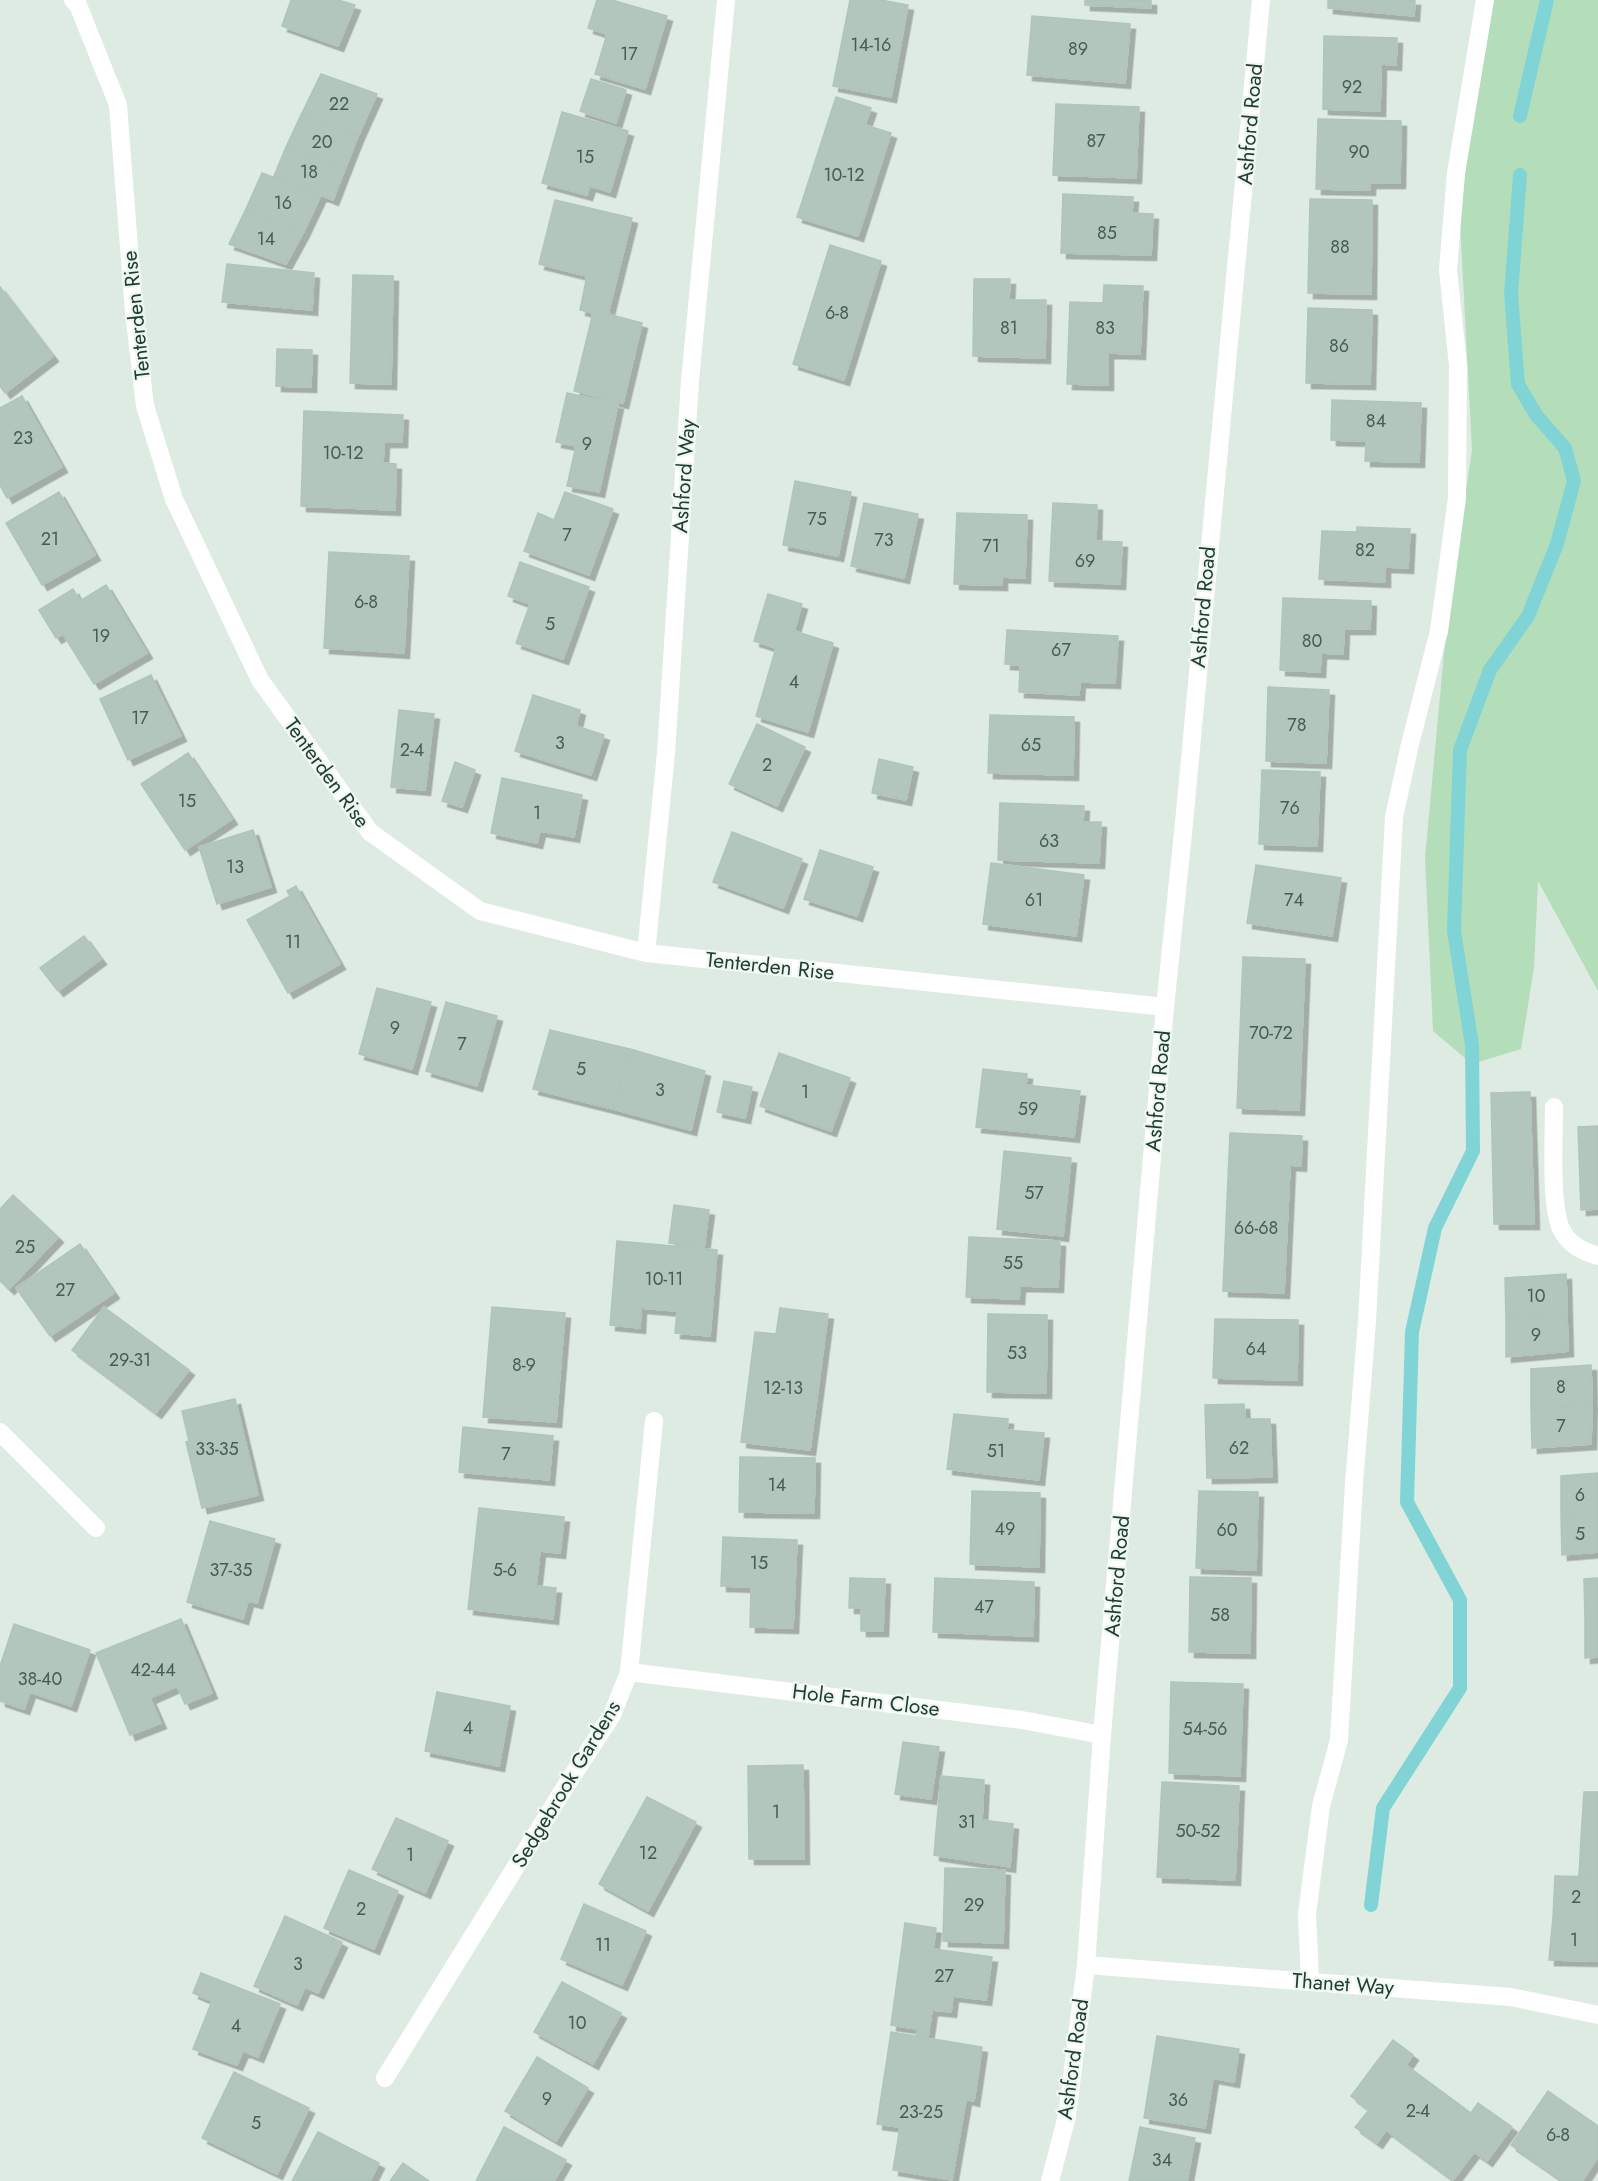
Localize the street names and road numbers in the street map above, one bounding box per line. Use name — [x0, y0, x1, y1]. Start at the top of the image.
street label: Ashford Road — [1230, 62, 1270, 186]
street label: Tenterden Rise — [114, 249, 158, 381]
street label: Ashford Way — [665, 417, 703, 534]
street label: Ashford Road — [1183, 545, 1223, 669]
street label: Tenterden Rise — [277, 712, 377, 834]
street label: Tenterden Rise — [704, 944, 836, 988]
street label: Ashford Road — [1138, 1029, 1178, 1153]
street label: Ashford Road — [1097, 1514, 1137, 1638]
street label: Hole Farm Close — [791, 1676, 942, 1724]
street label: Sedgebrook Gardens — [504, 1695, 628, 1873]
street label: Thanet Way — [1291, 1965, 1396, 2003]
street label: Ashford Road — [1050, 1997, 1096, 2121]

